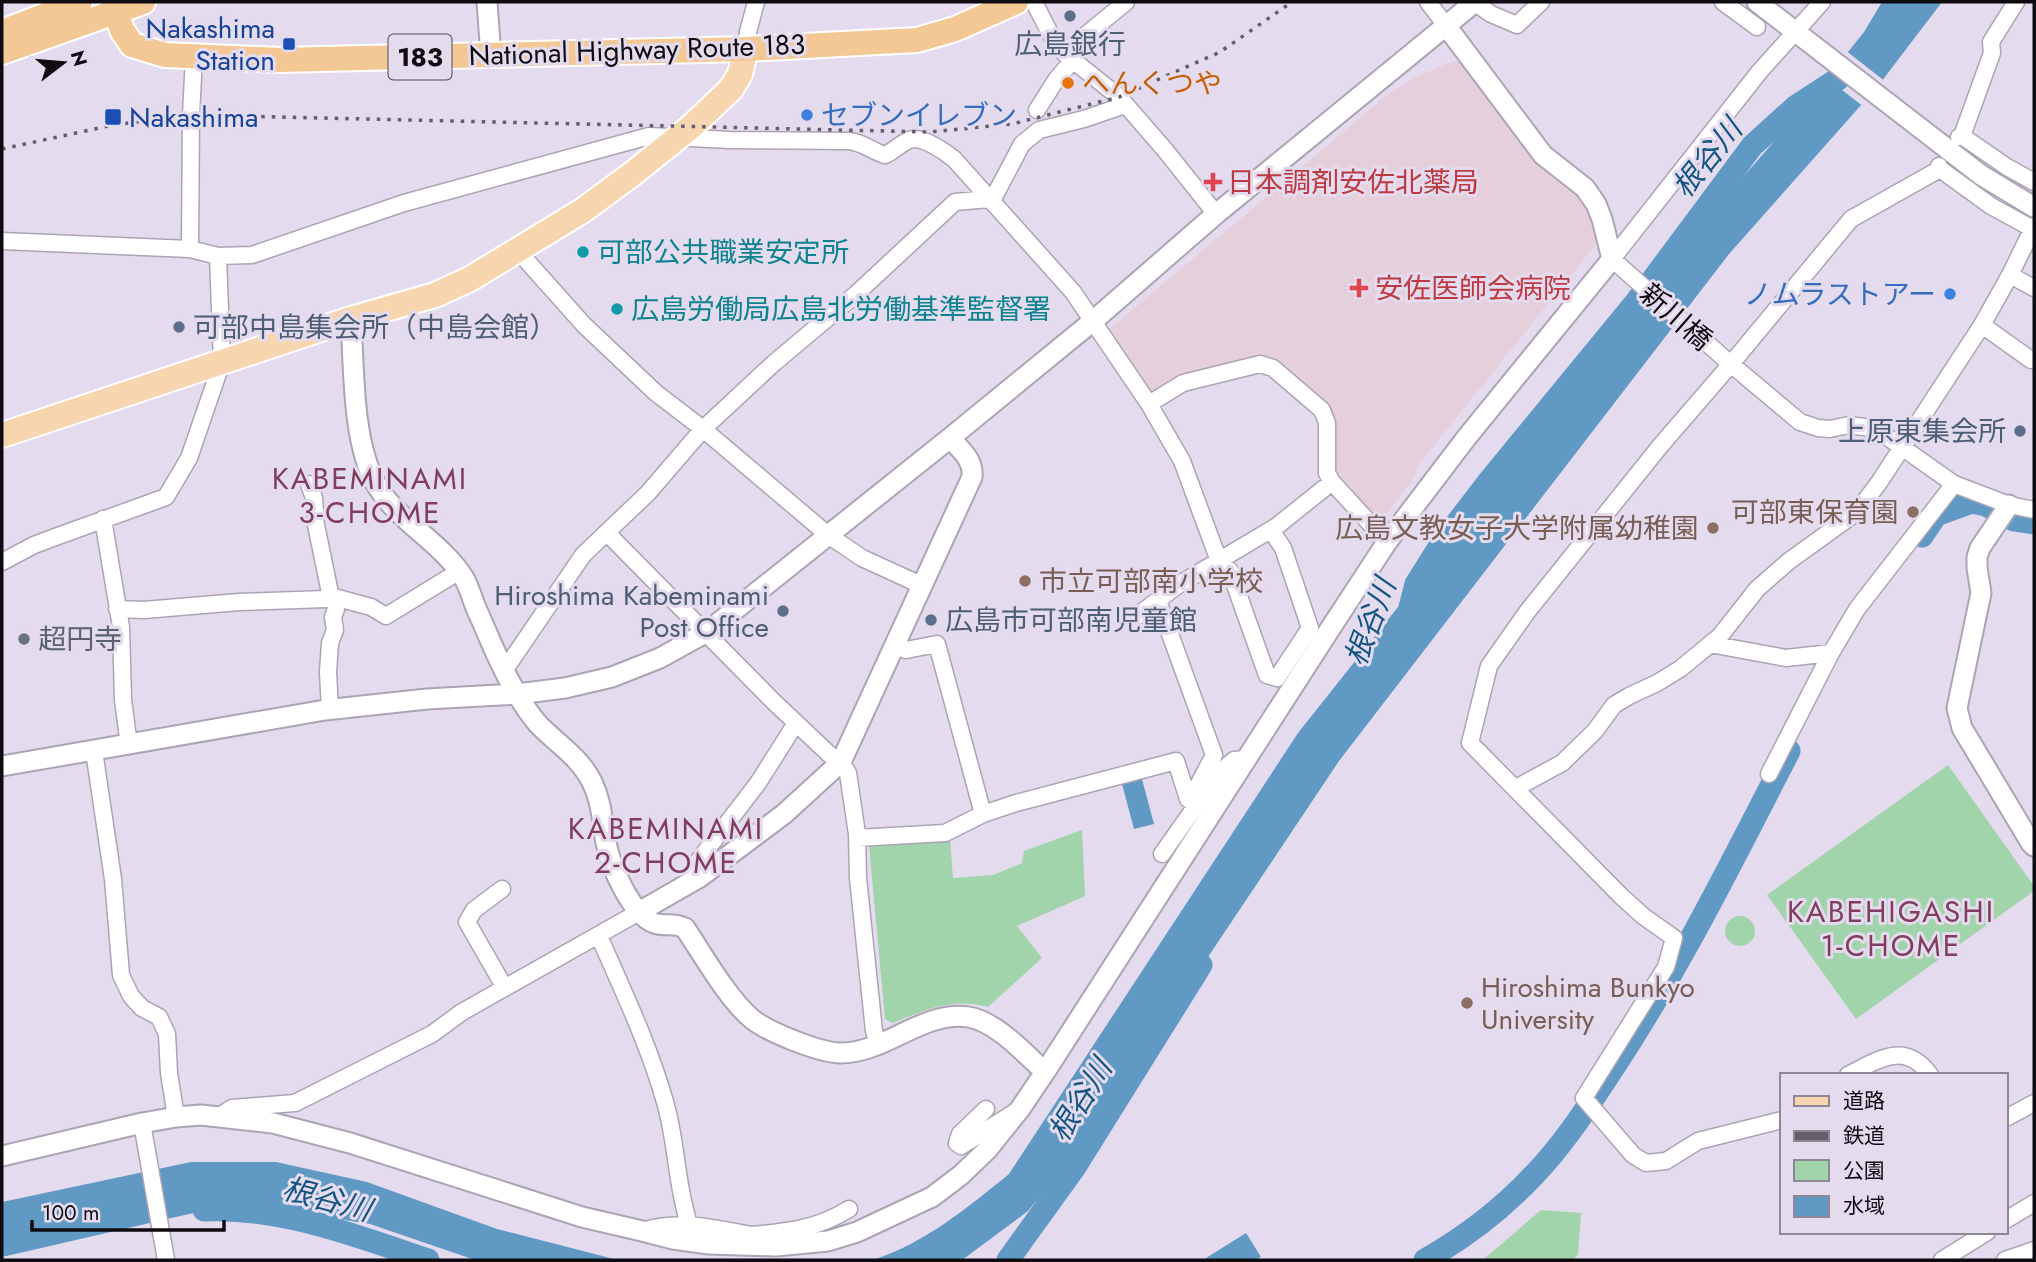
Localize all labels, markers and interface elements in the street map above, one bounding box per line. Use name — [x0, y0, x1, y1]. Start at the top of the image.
place label: Nakashima Station — [145, 8, 275, 81]
marker: 広島銀行 — [1062, 8, 1078, 24]
street label: National Highway Route 183 — [468, 24, 806, 76]
place label: 広島銀行 — [1014, 24, 1126, 65]
north arrow — [28, 28, 98, 98]
road number: 183 — [388, 34, 452, 80]
marker: Nakashima Station — [281, 36, 297, 52]
text: N — [64, 47, 94, 69]
place label: へんくつや — [1082, 63, 1222, 104]
marker: へんくつや — [1060, 75, 1076, 91]
place label: セブンイレブン — [821, 95, 1017, 136]
place label: Nakashima — [129, 97, 259, 138]
marker: Nakashima — [103, 107, 123, 127]
marker: セブンイレブン — [799, 107, 815, 123]
water label: 根谷川 — [1662, 107, 1754, 207]
place label: 日本調剤安佐北薬局 — [1227, 162, 1479, 203]
marker: 日本調剤安佐北薬局 — [1205, 174, 1221, 190]
place label: 可部公共職業安定所 — [597, 232, 849, 273]
marker: 可部公共職業安定所 — [575, 244, 591, 260]
place label: 安佐医師会病院 — [1375, 268, 1571, 309]
street label: 新川橋 — [1631, 274, 1721, 360]
place label: ノムラストアー — [1744, 274, 1936, 315]
marker: 安佐医師会病院 — [1349, 278, 1369, 298]
marker: ノムラストアー — [1942, 286, 1958, 302]
place label: 広島労働局広島北労働基準監督署 — [631, 289, 1051, 330]
marker: 広島労働局広島北労働基準監督署 — [609, 301, 625, 317]
place label: 可部中島集会所（中島会館） — [193, 307, 557, 348]
marker: 可部中島集会所（中島会館） — [171, 319, 187, 335]
place label: 上原東集会所 — [1838, 411, 2006, 452]
marker: 上原東集会所 — [2012, 423, 2028, 439]
district label: KABEMINAMI 3-CHOME — [272, 457, 468, 534]
place label: 可部東保育園 — [1731, 492, 1899, 533]
marker: 可部東保育園 — [1905, 504, 1921, 520]
place label: 広島文教女子大学附属幼稚園 — [1335, 508, 1699, 549]
marker: 広島文教女子大学附属幼稚園 — [1705, 520, 1721, 536]
place label: 市立可部南小学校 — [1039, 561, 1263, 602]
water label: 根谷川 — [1334, 569, 1407, 672]
marker: 市立可部南小学校 — [1017, 573, 1033, 589]
place label: Hiroshima Kabeminami Post Office — [494, 575, 769, 648]
place label: 広島市可部南児童館 — [945, 600, 1197, 641]
marker: Hiroshima Kabeminami Post Office — [775, 603, 791, 619]
marker: 広島市可部南児童館 — [923, 612, 939, 628]
place label: 超円寺 — [38, 619, 122, 660]
marker: 超円寺 — [16, 631, 32, 647]
district label: KABEMINAMI 2-CHOME — [568, 807, 764, 884]
district label: KABEHIGASHI 1-CHOME — [1787, 890, 1995, 967]
place label: Hiroshima Bunkyo University — [1481, 967, 1695, 1040]
marker: Hiroshima Bunkyo University — [1459, 995, 1475, 1011]
water label: 根谷川 — [1038, 1048, 1124, 1150]
legend — [1780, 1073, 2008, 1234]
text: 道路 — [1843, 1086, 1885, 1116]
text: 鉄道 — [1843, 1121, 1885, 1151]
text: 公園 — [1843, 1156, 1885, 1186]
water label: 根谷川 — [278, 1167, 379, 1232]
scale bar — [32, 1188, 224, 1232]
text: 水域 — [1843, 1191, 1885, 1221]
text: 100 m — [42, 1198, 99, 1228]

